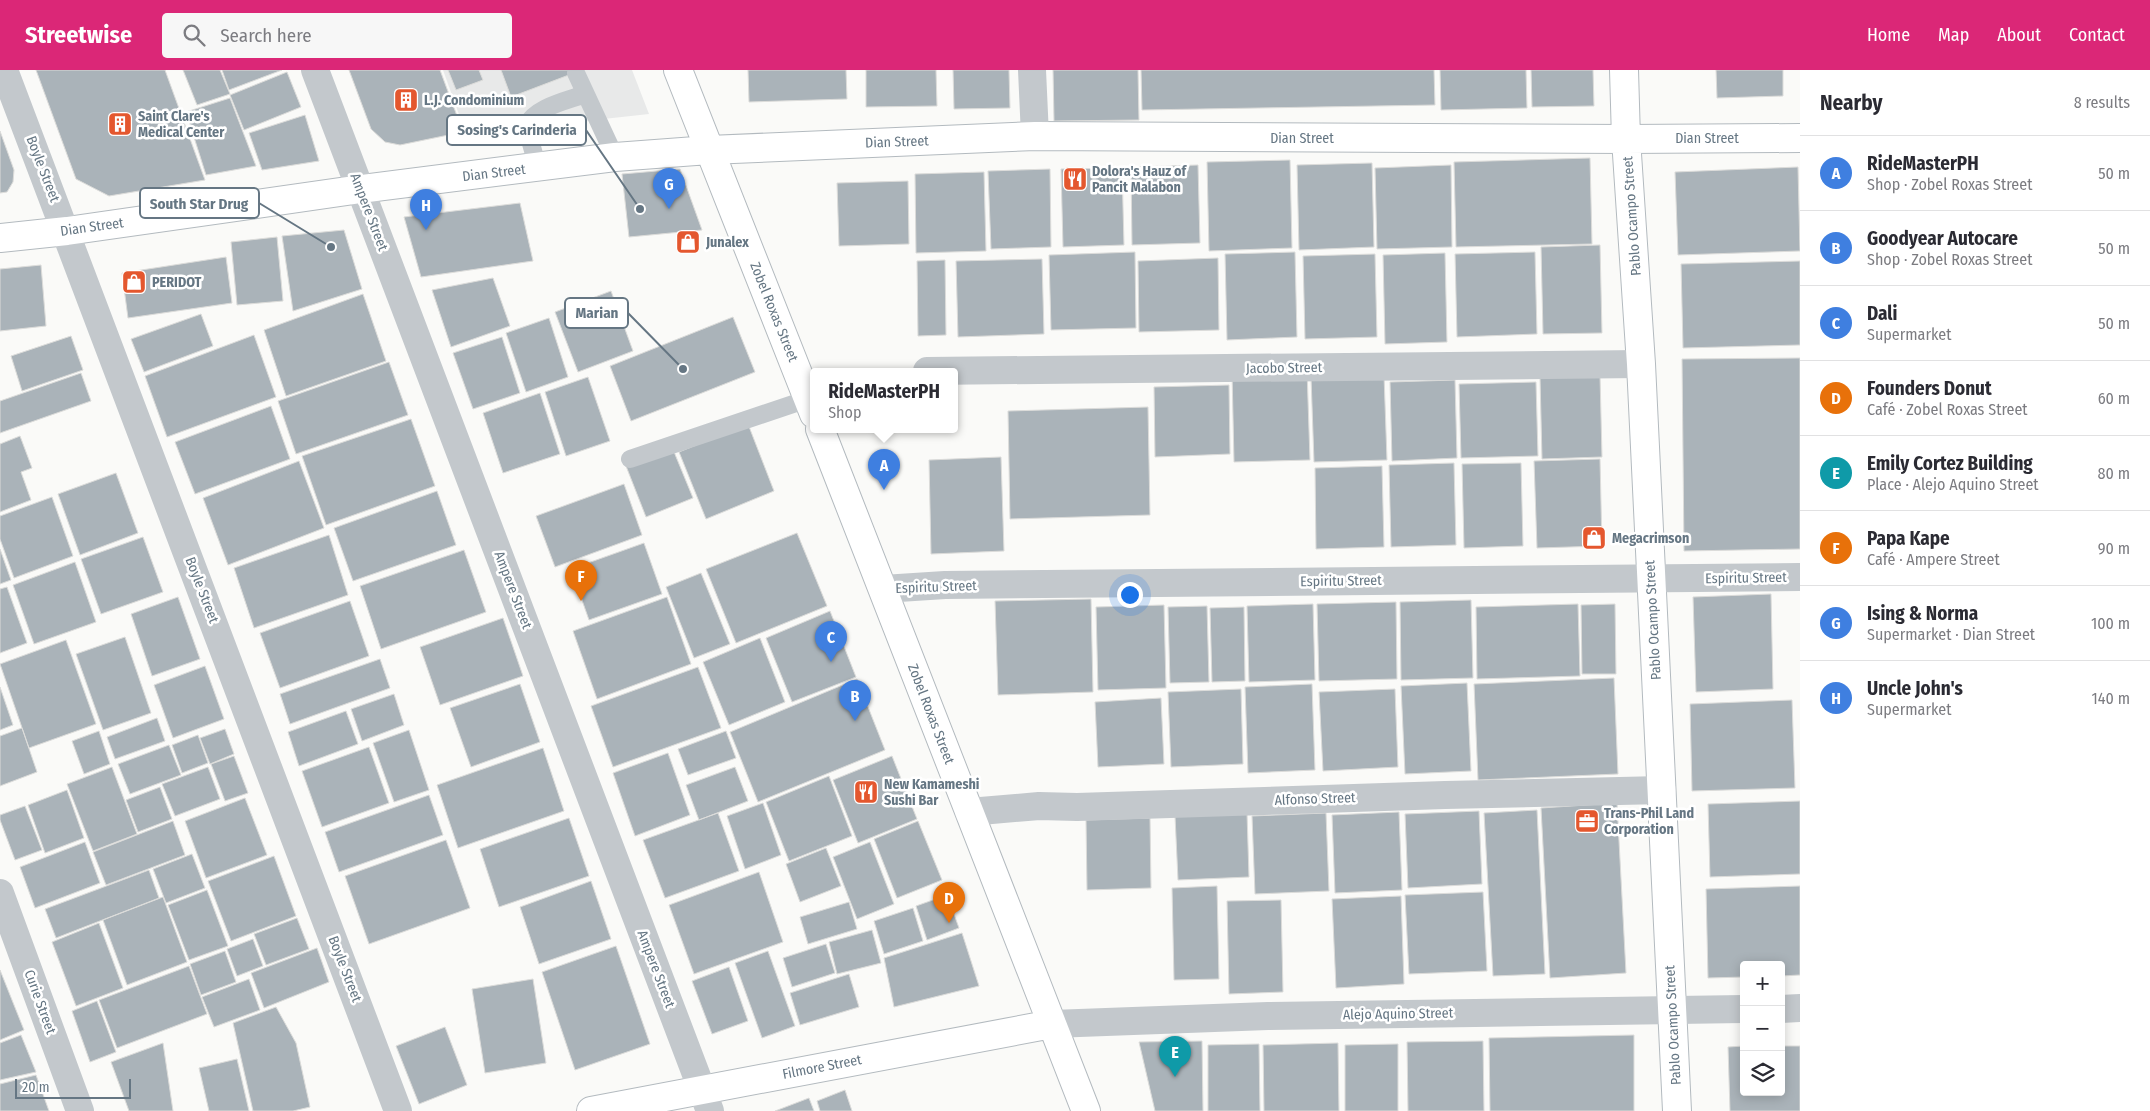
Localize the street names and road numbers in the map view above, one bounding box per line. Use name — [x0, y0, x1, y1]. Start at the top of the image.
street label: Dian Street — [1270, 130, 1334, 147]
street label: Dian Street — [1675, 130, 1739, 147]
street label: Dian Street — [865, 132, 930, 152]
street label: Boyle Street — [23, 134, 64, 205]
street label: Pablo Ocampo Street — [1619, 155, 1645, 276]
street label: Dian Street — [461, 161, 527, 185]
street label: Ampere Street — [346, 171, 392, 254]
street label: Dian Street — [59, 214, 125, 240]
street label: Zobel Roxas Street — [746, 260, 802, 365]
street label: Jacobo Street — [1246, 359, 1323, 377]
street label: Ampere Street — [490, 549, 536, 632]
street label: Boyle Street — [182, 555, 223, 626]
street label: Pablo Ocampo Street — [1641, 559, 1665, 680]
street label: Espiritu Street — [1705, 569, 1787, 587]
street label: Espiritu Street — [1300, 572, 1382, 590]
street label: Espiritu Street — [895, 577, 977, 597]
street label: Zobel Roxas Street — [904, 661, 958, 767]
street label: Alfonso Street — [1274, 789, 1356, 809]
street label: Ampere Street — [633, 928, 679, 1011]
street label: Boyle Street — [325, 934, 366, 1005]
street label: Pablo Ocampo Street — [1661, 964, 1685, 1085]
street label: Curie Street — [21, 967, 60, 1037]
street label: Alejo Aquino Street — [1343, 1005, 1454, 1023]
street label: Filmore Street — [781, 1051, 863, 1083]

